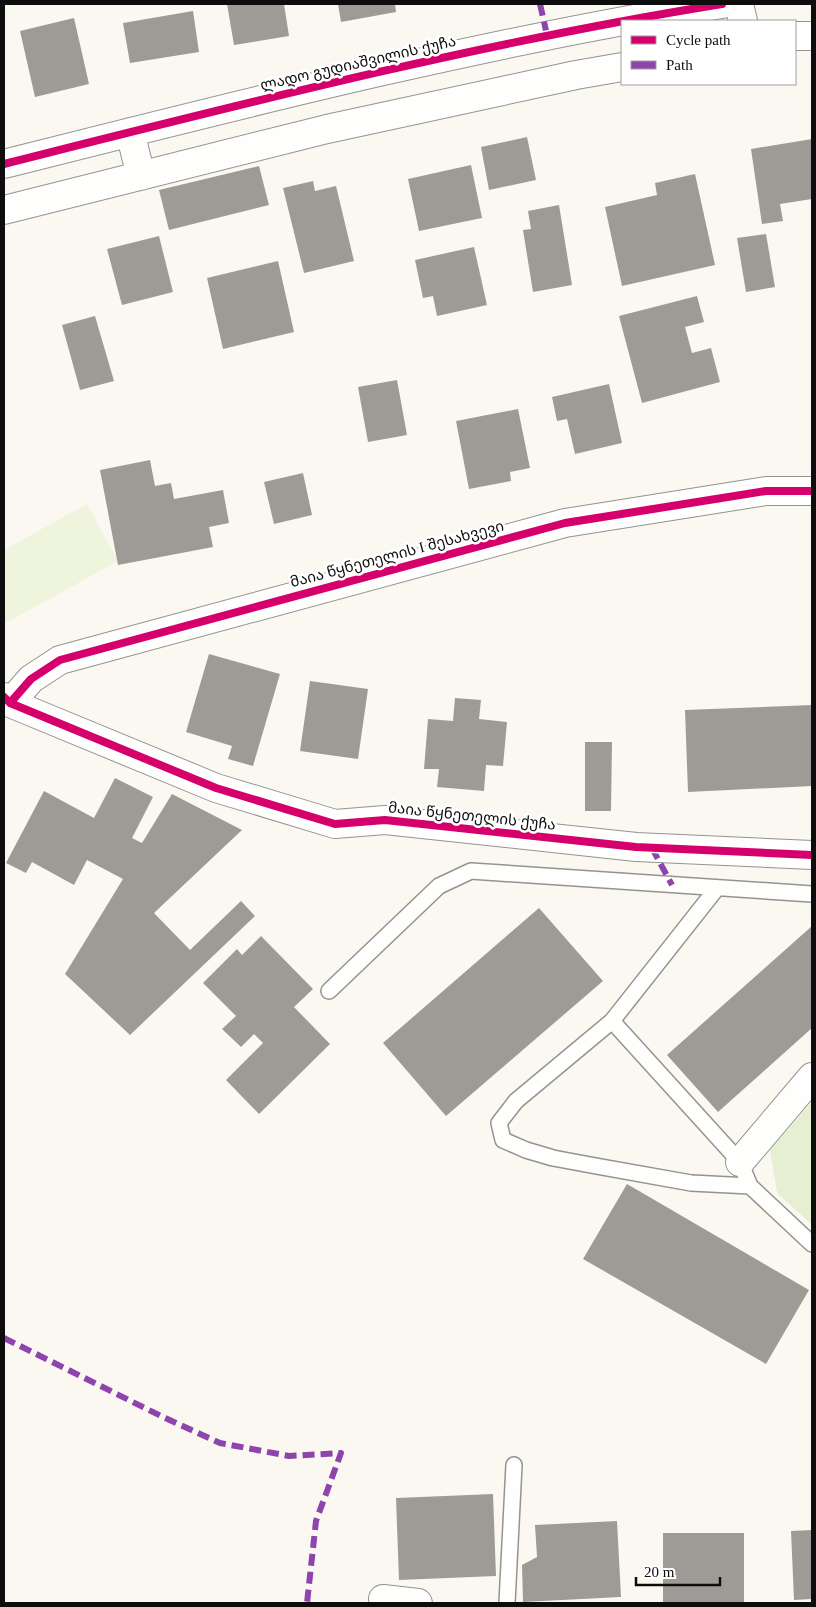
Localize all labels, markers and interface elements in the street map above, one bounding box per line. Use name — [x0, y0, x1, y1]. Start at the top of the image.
legend — [621, 20, 796, 85]
text: Cycle path — [666, 32, 731, 48]
street label: ლადო გუდიაშვილის ქუჩა — [259, 33, 458, 94]
text: Path — [666, 57, 693, 73]
street label: მაია წყნეთელის I შესახვევი — [288, 518, 506, 591]
street label: მაია წყნეთელის ქუჩა — [387, 799, 557, 834]
scale bar — [636, 1554, 720, 1586]
text: 20 m — [644, 1564, 675, 1580]

